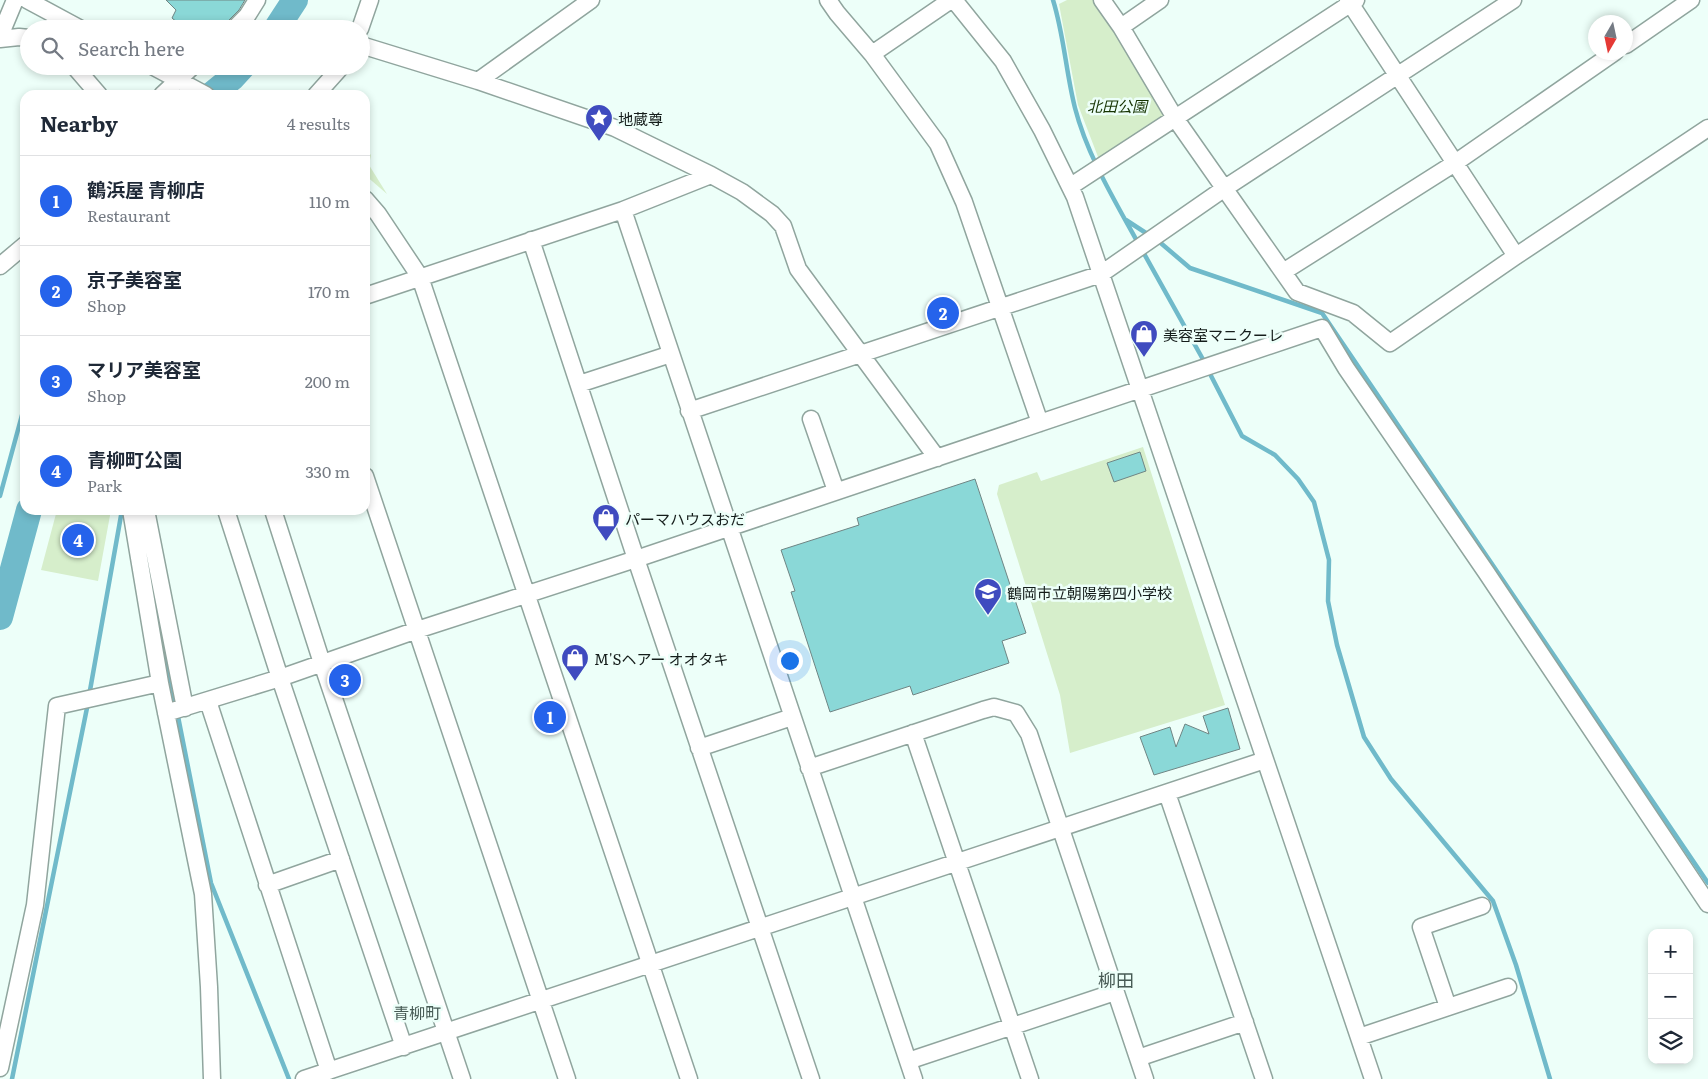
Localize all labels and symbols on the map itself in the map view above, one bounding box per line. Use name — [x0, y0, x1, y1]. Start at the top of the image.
north arrow — [1588, 15, 1633, 60]
park label: 北田公園 — [1087, 94, 1149, 117]
place icon: 地蔵尊 — [584, 103, 614, 142]
place label: 地蔵尊 — [618, 107, 663, 130]
pin: 2 — [927, 294, 959, 332]
shop icon: 美容室マニクーレ — [1129, 319, 1159, 358]
place label: 美容室マニクーレ — [1163, 323, 1283, 346]
shop icon: パーマハウスおだ — [591, 503, 621, 542]
place label: パーマハウスおだ — [625, 507, 745, 530]
pin: 4 — [62, 521, 94, 559]
school or university icon: 鶴岡市立朝陽第四小学校 — [973, 577, 1003, 616]
place label: 鶴岡市立朝陽第四小学校 — [1007, 581, 1172, 604]
shop icon: M'Sヘアー オオタキ — [560, 643, 590, 682]
place label: M'Sヘアー オオタキ — [594, 647, 729, 670]
your location — [777, 648, 803, 674]
pin: 3 — [329, 661, 361, 699]
pin: 1 — [534, 698, 566, 736]
district label: 柳田 — [1098, 966, 1134, 993]
district label: 青柳町 — [393, 1000, 441, 1024]

